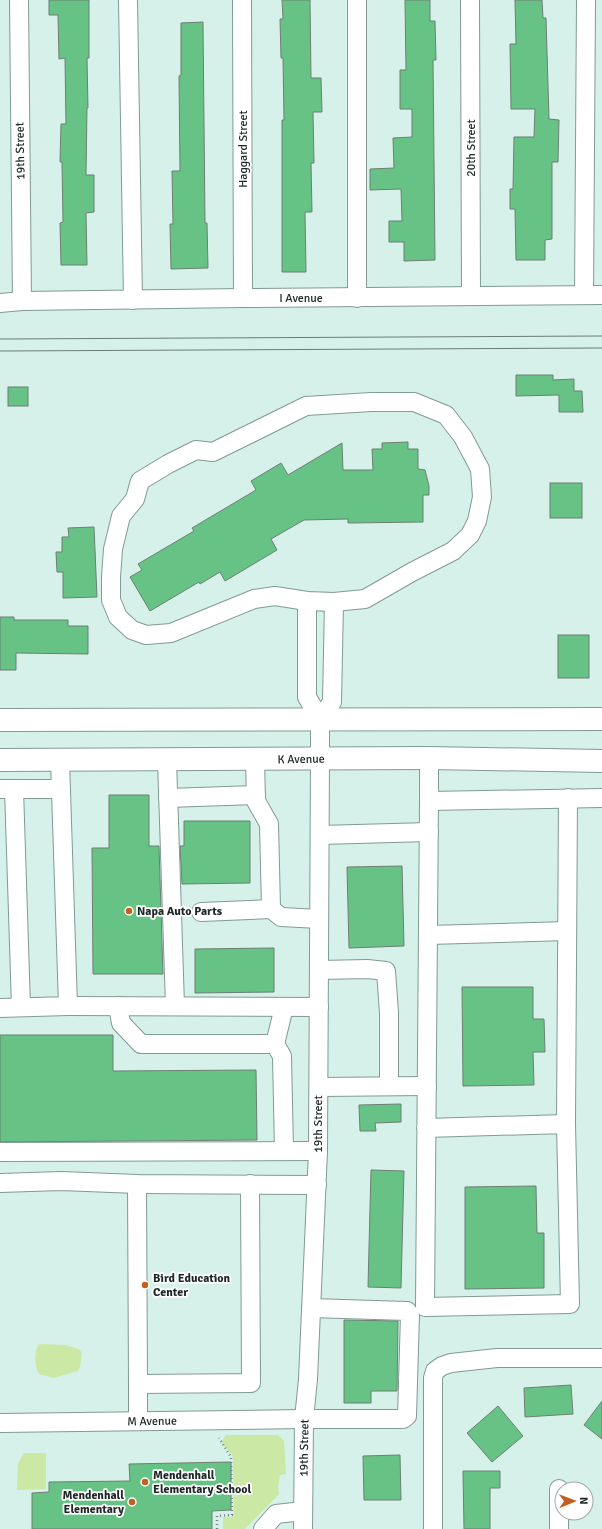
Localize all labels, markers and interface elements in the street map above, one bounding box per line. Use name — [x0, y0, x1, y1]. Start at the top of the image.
street label: Haggard Street — [236, 110, 251, 188]
street label: 20th Street — [464, 119, 479, 177]
street label: 19th Street — [12, 122, 29, 180]
street label: I Avenue — [279, 291, 323, 306]
street label: K Avenue — [277, 752, 325, 767]
place label: Napa Auto Parts — [137, 904, 223, 919]
marker: Napa Auto Parts — [124, 906, 134, 916]
street label: 19th Street — [311, 1095, 326, 1153]
place label: Bird Education Center — [153, 1271, 231, 1300]
marker: Bird Education Center — [140, 1280, 150, 1290]
street label: M Avenue — [127, 1414, 177, 1429]
street label: 19th Street — [296, 1419, 313, 1477]
place label: Mendenhall Elementary School — [153, 1468, 252, 1497]
marker: Mendenhall Elementary School — [140, 1477, 150, 1487]
north arrow — [554, 1481, 594, 1521]
place label: Mendenhall Elementary — [62, 1488, 124, 1517]
marker: Mendenhall Elementary — [127, 1497, 137, 1507]
text: N — [577, 1497, 590, 1505]

